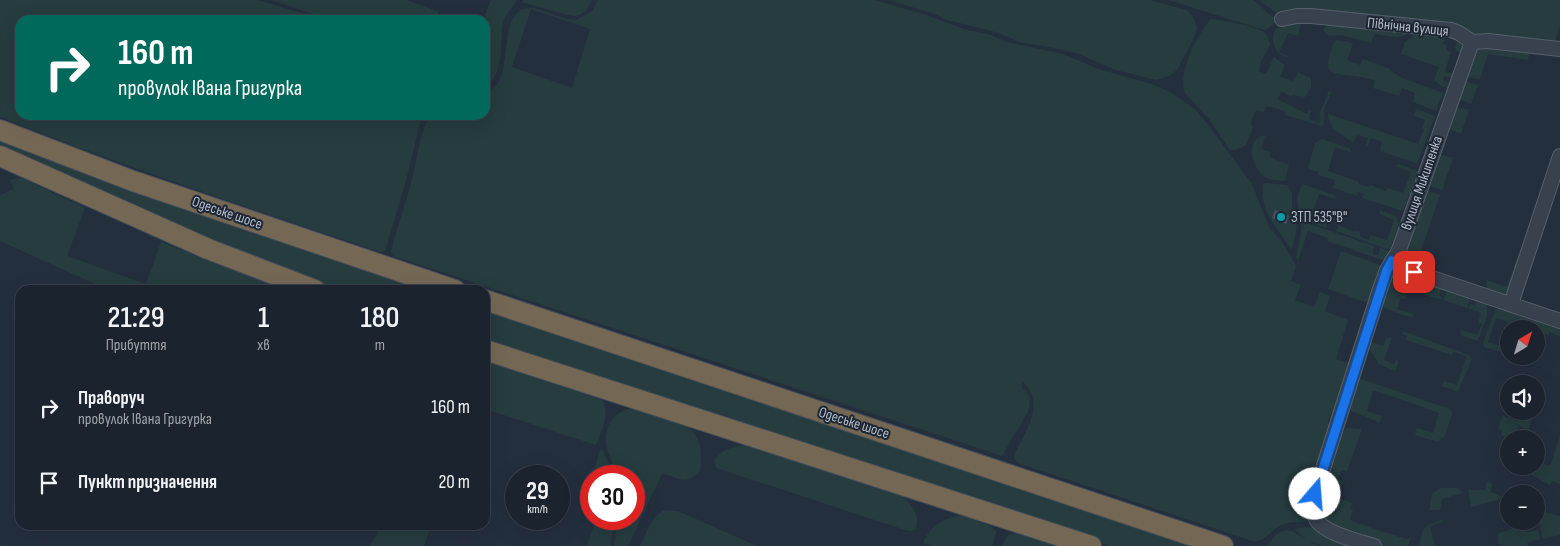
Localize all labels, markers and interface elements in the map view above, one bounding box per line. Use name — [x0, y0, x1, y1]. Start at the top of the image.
street label: Північна вулиця — [1366, 13, 1450, 41]
text: 160 m — [118, 32, 194, 75]
icon: right — [35, 35, 100, 100]
text: провулок Івана Григурка — [118, 75, 302, 102]
street label: вулиця Микитенка — [1397, 133, 1447, 233]
street label: Одеське шосе — [189, 192, 265, 234]
place label: ЗТП 535"В" — [1291, 208, 1347, 227]
marker: ЗТП 535"В" — [1275, 211, 1287, 223]
pin — [1393, 251, 1435, 293]
icon: arrive — [1400, 258, 1428, 286]
text: 21:29 — [108, 300, 165, 336]
text: 1 — [258, 300, 269, 336]
text: 180 — [361, 300, 399, 336]
north arrow — [1500, 320, 1545, 365]
map controls — [1500, 320, 1545, 530]
text: Прибуття — [106, 336, 167, 355]
text: хв — [257, 336, 270, 355]
text: m — [375, 336, 385, 355]
button: sound — [1500, 375, 1545, 420]
text: Праворуч — [78, 387, 145, 410]
icon: right — [35, 394, 63, 422]
text: 160 m — [431, 396, 470, 419]
street label: Одеське шосе — [816, 403, 892, 443]
text: провулок Івана Григурка — [78, 410, 212, 429]
button: + — [1500, 430, 1545, 475]
speed limit sign: 30 — [580, 465, 645, 530]
position arrow — [1288, 467, 1340, 519]
icon: arrive — [35, 469, 63, 497]
text: Пункт призначення — [78, 471, 217, 494]
text: 20 m — [438, 471, 470, 494]
text: 29 — [526, 476, 549, 507]
button: − — [1500, 485, 1545, 530]
text: km/h — [527, 502, 548, 517]

